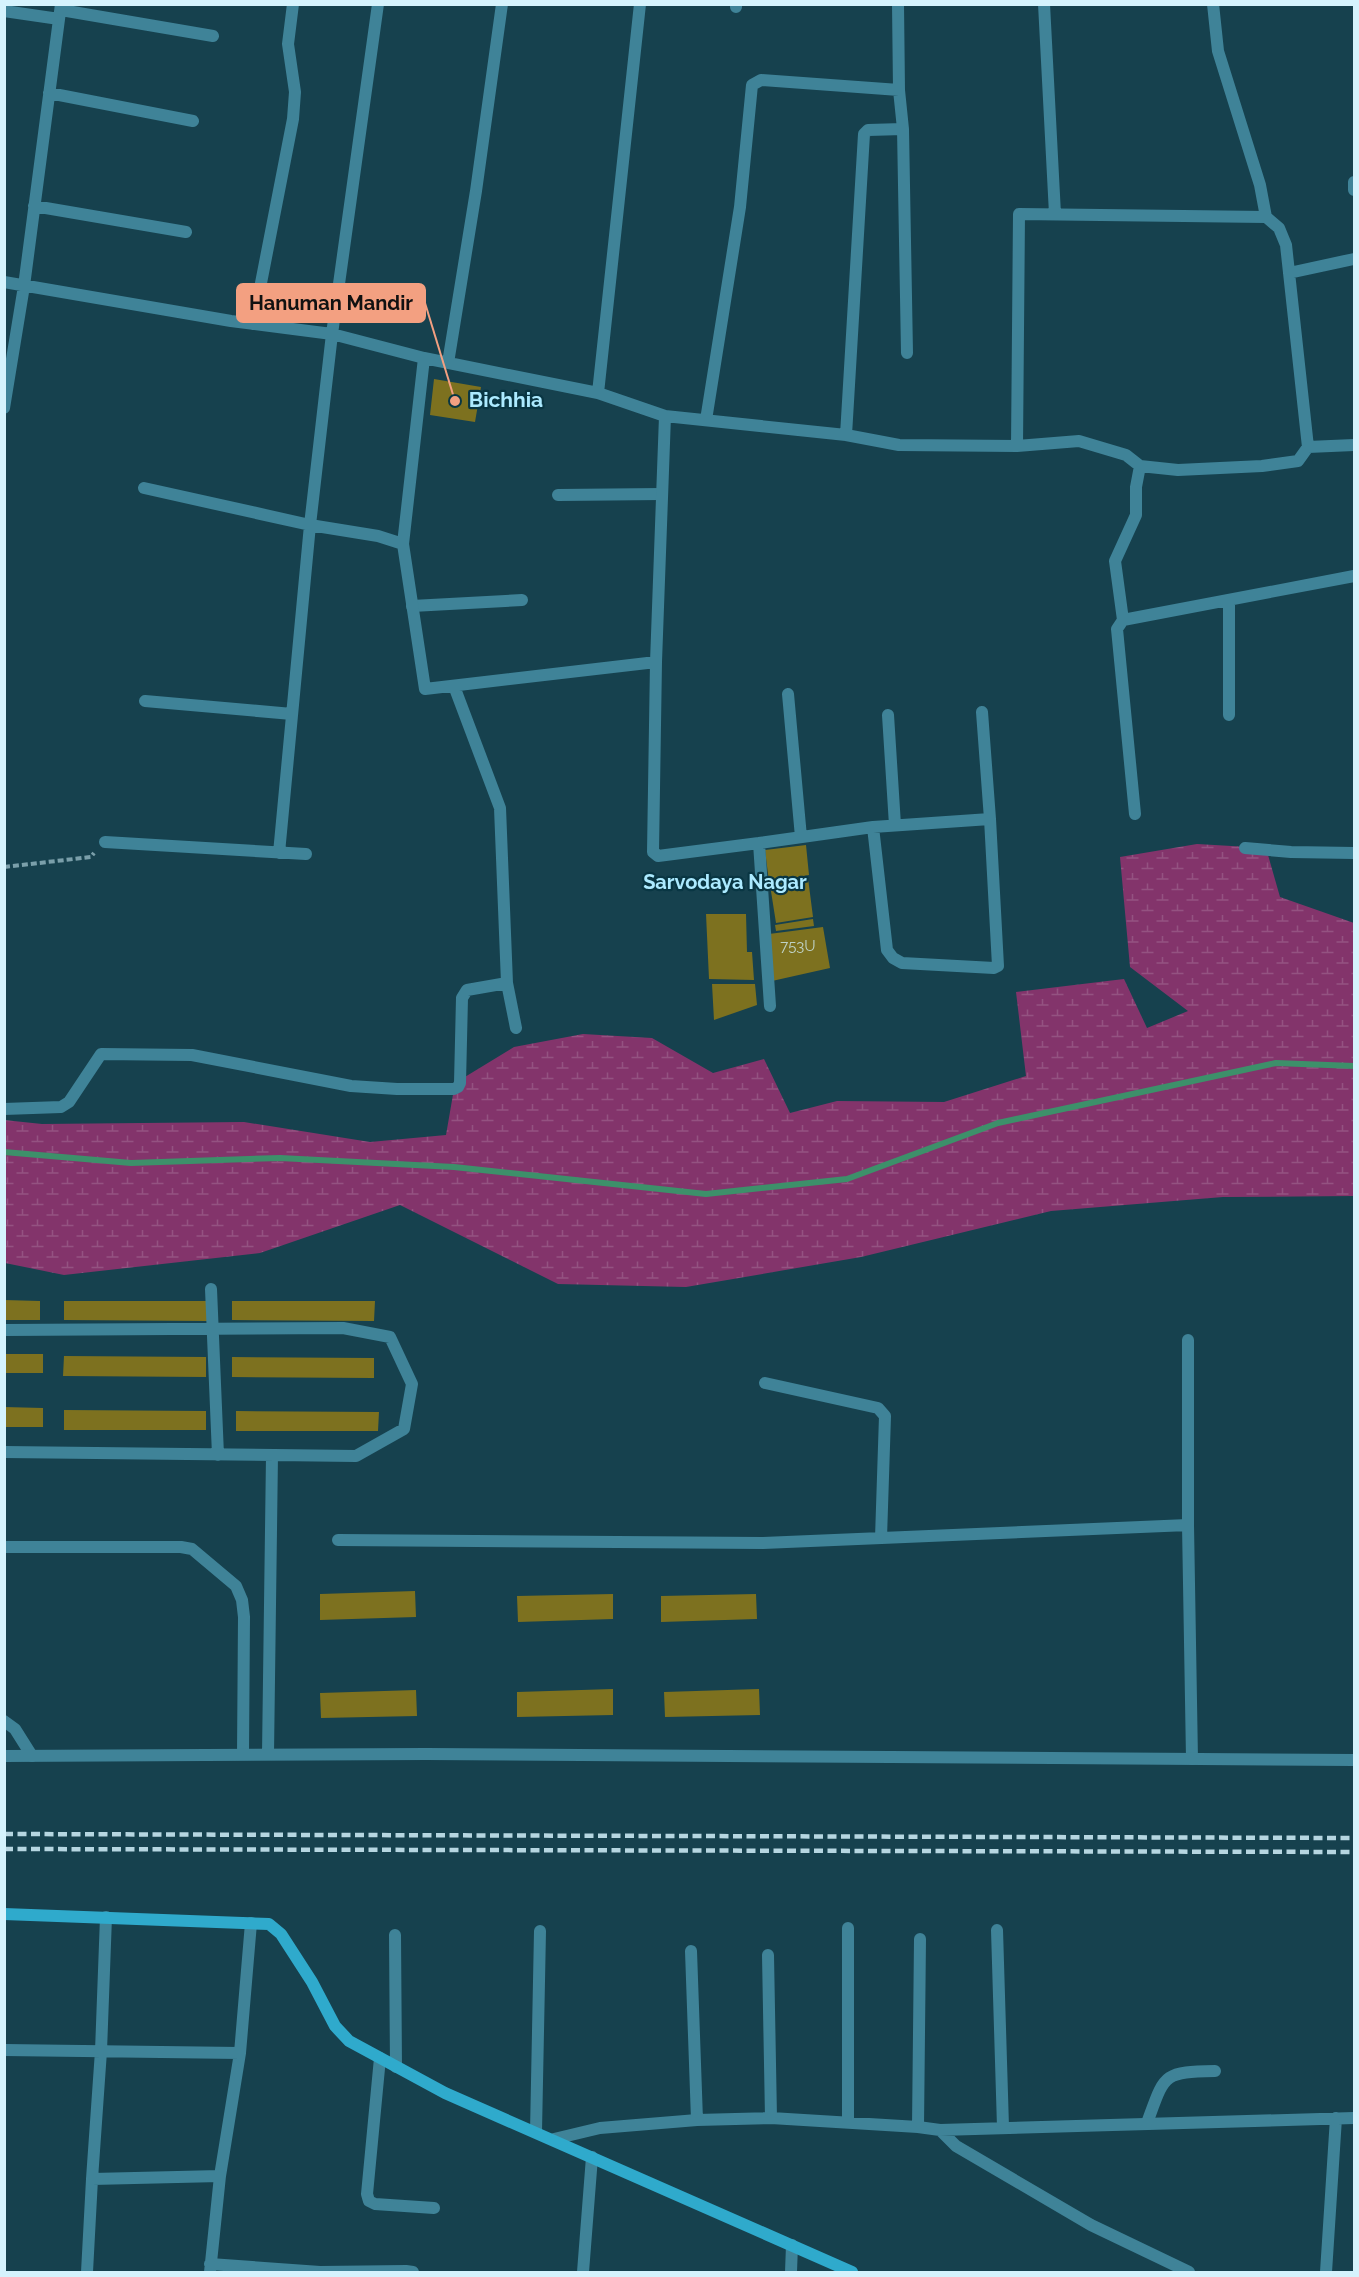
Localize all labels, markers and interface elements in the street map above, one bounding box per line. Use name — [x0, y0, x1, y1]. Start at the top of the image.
callout: Hanuman Mandir — [237, 284, 425, 322]
text: Hanuman Mandir — [249, 291, 413, 315]
district label: Bichhia — [469, 387, 543, 412]
district label: Sarvodaya Nagar — [643, 870, 807, 894]
house number: 753U — [780, 937, 816, 955]

